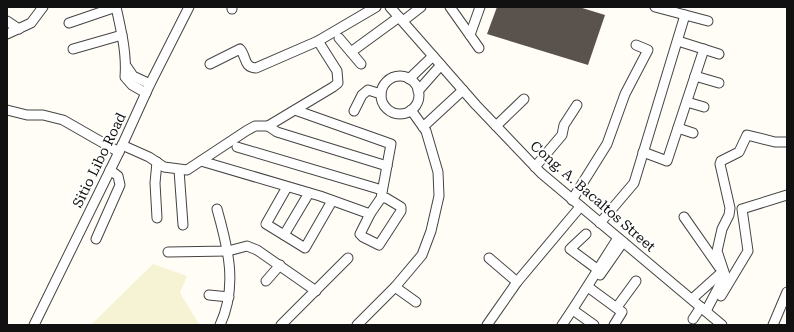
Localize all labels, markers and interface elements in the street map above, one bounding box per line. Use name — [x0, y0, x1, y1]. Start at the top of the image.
street label: Sitio Libo Road — [69, 110, 129, 210]
street label: Cong. A. Bacaltos Street — [527, 137, 659, 255]

